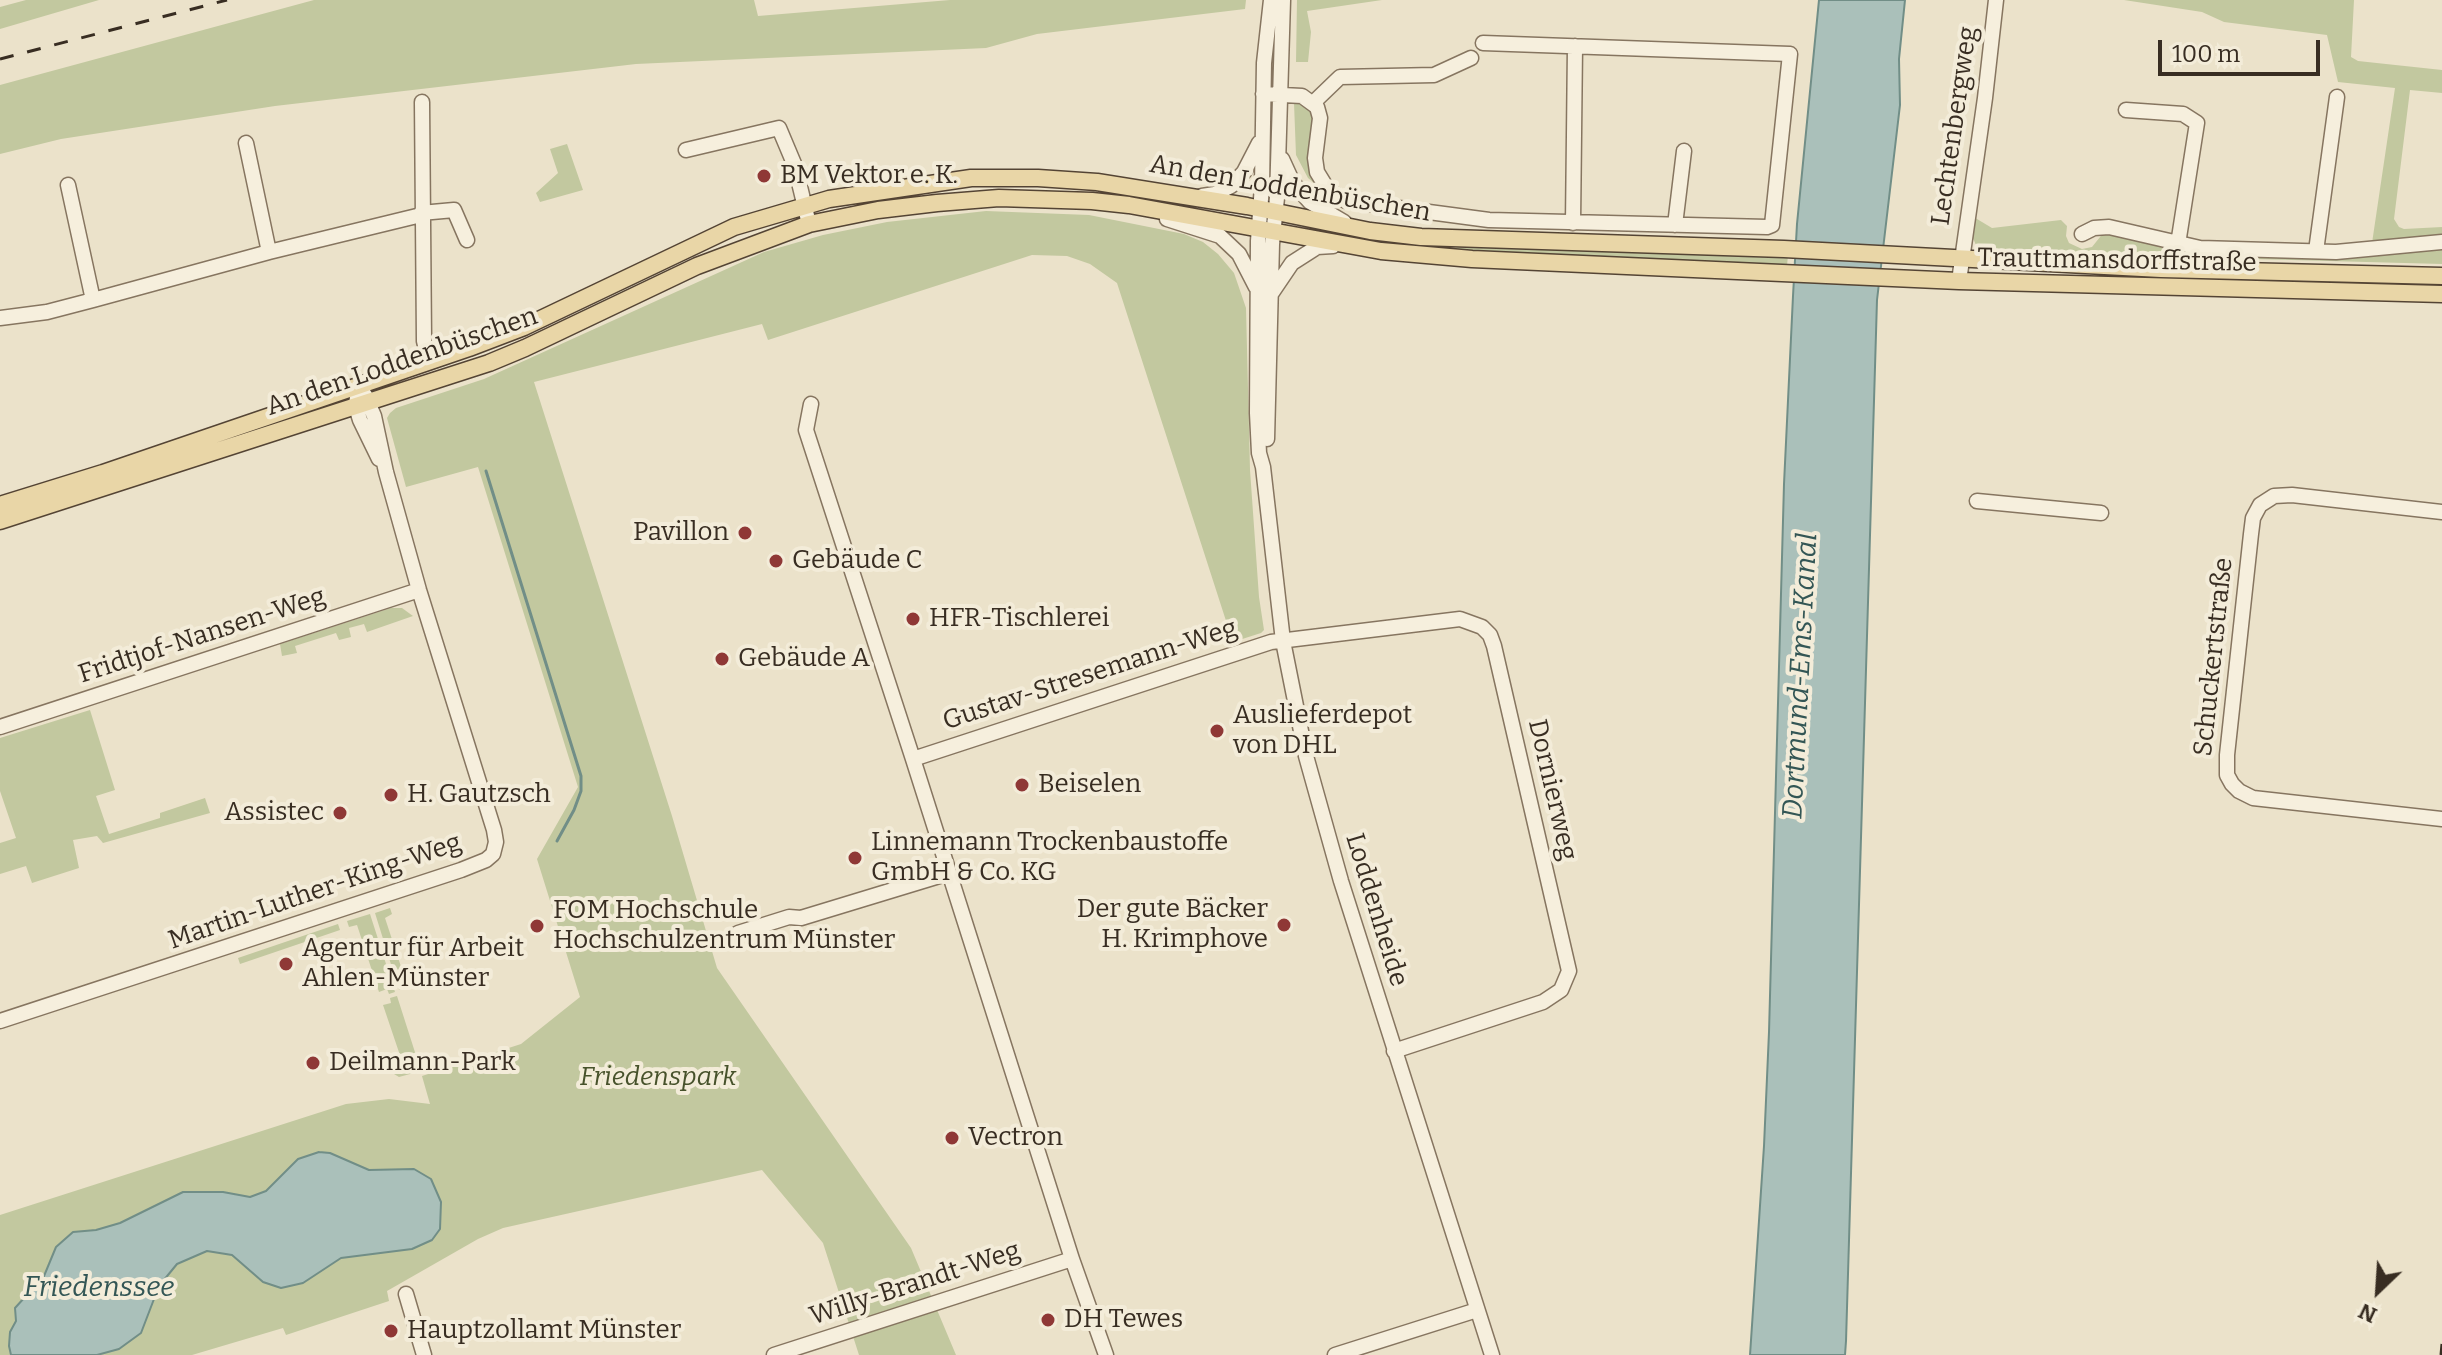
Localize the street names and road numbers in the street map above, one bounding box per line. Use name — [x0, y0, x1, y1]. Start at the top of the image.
street label: Lechtenbergweg — [1926, 25, 1984, 227]
street label: An den Loddenbüschen — [1147, 149, 1433, 229]
street label: Trauttmansdorffstraße — [1977, 243, 2257, 279]
street label: An den Loddenbüschen — [262, 301, 542, 423]
street label: Schuckertstraße — [2188, 556, 2240, 758]
street label: Fridtjof-Nansen-Weg — [75, 581, 329, 691]
street label: Gustav-Stresemann-Weg — [939, 613, 1241, 737]
street label: Dornierweg — [1521, 716, 1583, 864]
street label: Martin-Luther-King-Weg — [165, 827, 465, 957]
street label: Loddenheide — [1338, 830, 1414, 990]
street label: Willy-Brandt-Weg — [806, 1235, 1024, 1333]

